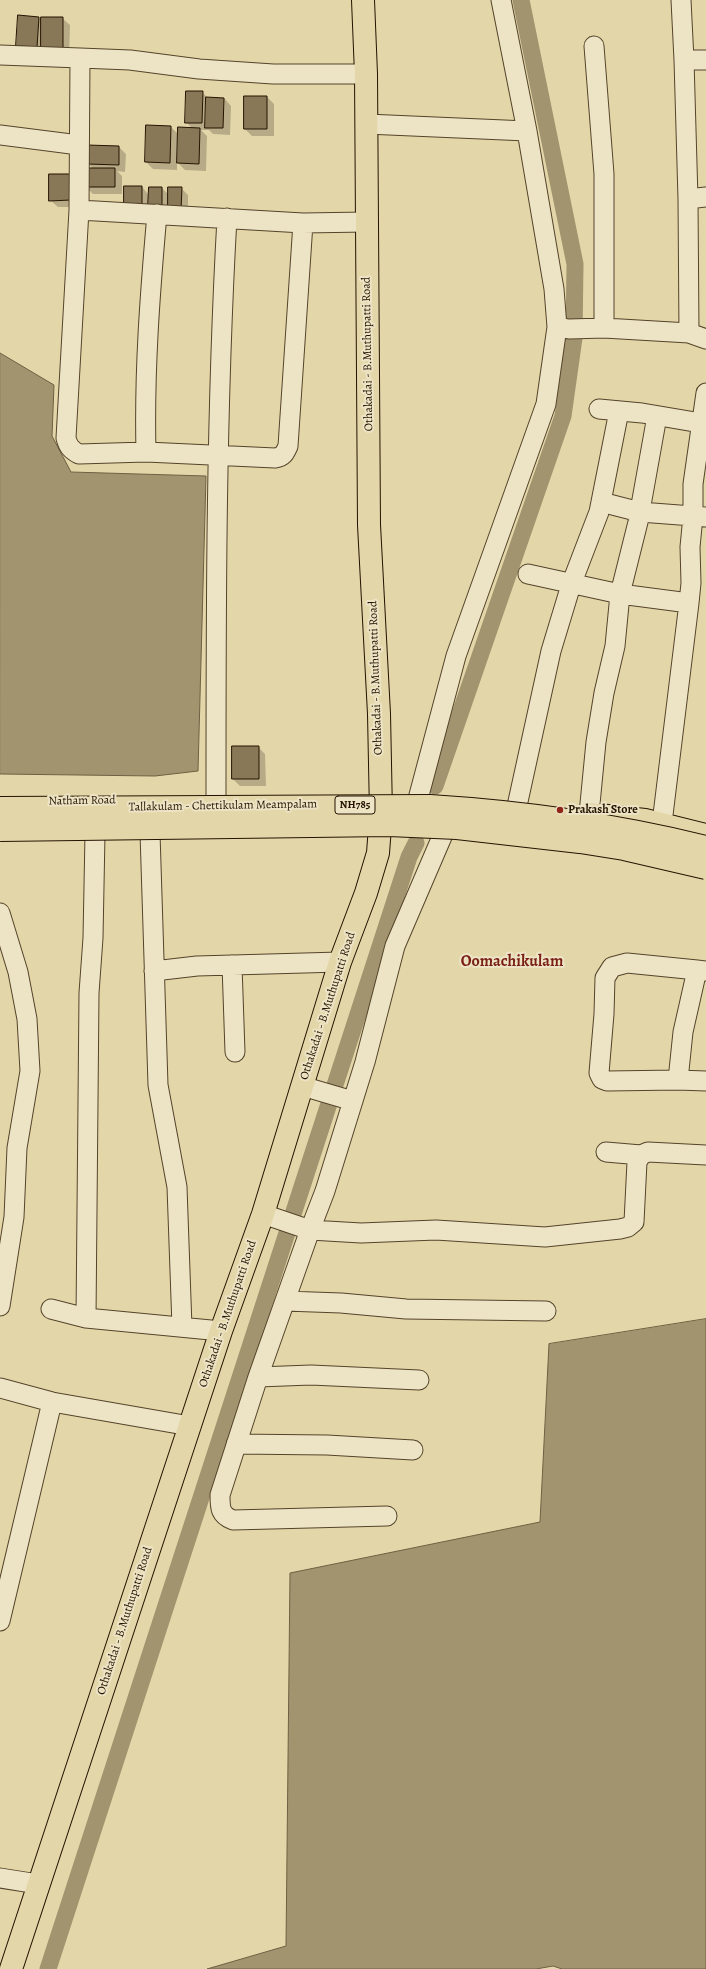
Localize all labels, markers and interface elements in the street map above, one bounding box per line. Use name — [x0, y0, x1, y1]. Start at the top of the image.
street label: Othakadai - B.Muthupatti Road — [359, 277, 377, 431]
street label: Othakadai - B.Muthupatti Road — [366, 601, 386, 755]
street label: Natham Road — [48, 793, 116, 809]
road number: NH785 — [335, 796, 375, 814]
street label: Tallakulam - Chettikulam Meampalam — [129, 797, 317, 815]
place label: Prakash Store — [568, 803, 638, 817]
marker: Prakash Store — [555, 805, 565, 815]
street label: Othakadai - B.Muthupatti Road — [297, 930, 359, 1082]
district label: Oomachikulam — [461, 952, 563, 972]
street label: Othakadai - B.Muthupatti Road — [196, 1239, 260, 1389]
street label: Othakadai - B.Muthupatti Road — [94, 1545, 156, 1697]

